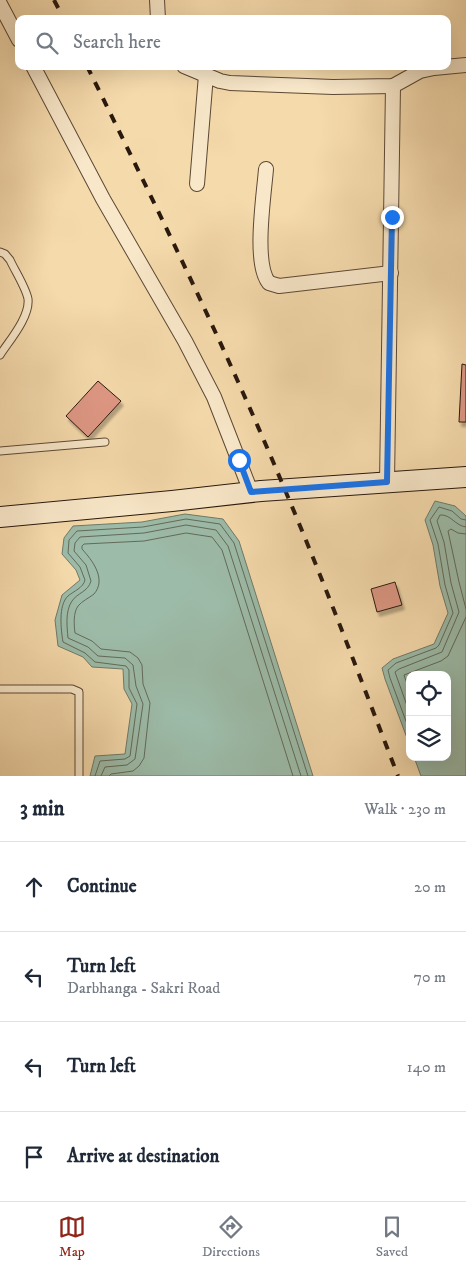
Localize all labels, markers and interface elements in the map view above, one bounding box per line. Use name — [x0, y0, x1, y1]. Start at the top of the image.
search box — [15, 15, 451, 70]
icon: search — [33, 29, 61, 57]
text: Search here — [73, 31, 161, 54]
route end — [381, 206, 404, 229]
route start — [228, 449, 251, 472]
map controls — [406, 671, 451, 761]
button: locate — [406, 671, 451, 716]
button: layers — [406, 716, 451, 761]
text: 3 min — [20, 796, 65, 822]
text: Walk · 230 m — [364, 799, 446, 819]
icon: ahead — [20, 873, 48, 901]
text: Continue — [67, 875, 137, 898]
text: 20 m — [414, 877, 446, 897]
text: Turn left — [67, 955, 136, 978]
icon: left — [20, 963, 48, 991]
text: 70 m — [414, 967, 446, 987]
text: Darbhanga - Sakri Road — [67, 978, 220, 998]
icon: left — [20, 1053, 48, 1081]
text: Turn left — [67, 1055, 136, 1078]
text: 140 m — [407, 1057, 446, 1077]
icon: arrive — [20, 1143, 48, 1171]
text: Arrive at destination — [67, 1145, 219, 1168]
tab: Map — [58, 1213, 86, 1261]
tab: Directions — [202, 1213, 260, 1261]
tab: Saved — [376, 1213, 408, 1261]

